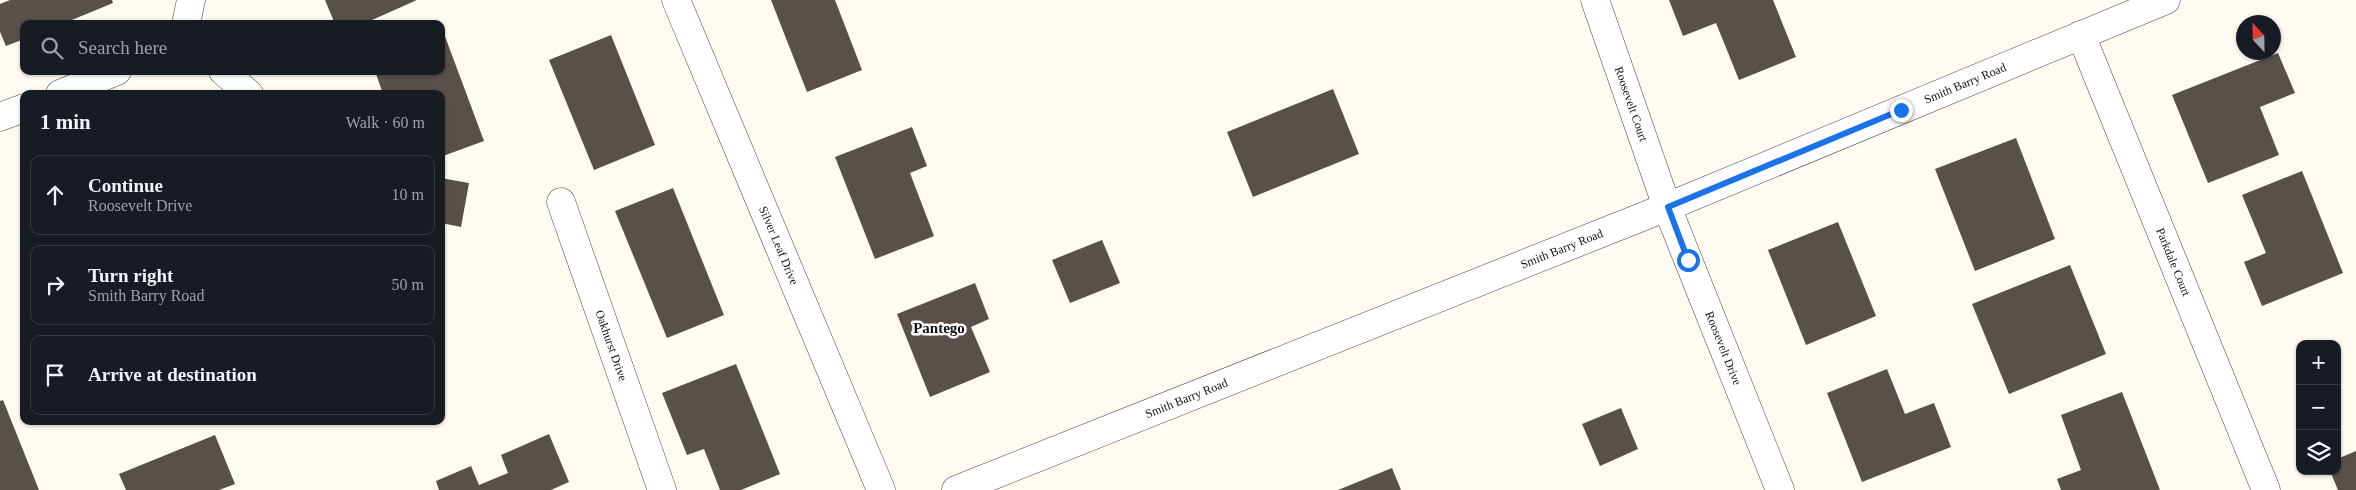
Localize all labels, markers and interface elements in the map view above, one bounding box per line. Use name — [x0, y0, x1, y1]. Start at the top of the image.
north arrow — [2236, 15, 2281, 60]
search box — [20, 20, 445, 75]
icon: search — [38, 34, 66, 62]
text: Search here — [78, 37, 167, 58]
street label: Smith Barry Road — [1922, 60, 2008, 107]
street label: Roosevelt Court — [1612, 65, 1651, 144]
route end — [1890, 99, 1913, 122]
text: 1 min — [40, 110, 91, 134]
text: Walk · 60 m — [346, 114, 425, 131]
text: Continue — [88, 175, 163, 196]
icon: ahead — [41, 181, 69, 209]
text: 10 m — [392, 186, 424, 203]
text: Roosevelt Drive — [88, 197, 192, 214]
street label: Silver Leaf Drive — [756, 204, 801, 287]
street label: Smith Barry Road — [1519, 226, 1605, 272]
street label: Parkdale Court — [2153, 226, 2194, 299]
route start — [1677, 249, 1700, 272]
text: Turn right — [88, 265, 173, 286]
icon: right — [41, 271, 69, 299]
text: 50 m — [392, 276, 424, 293]
text: Smith Barry Road — [88, 287, 204, 304]
street label: Oakhurst Drive — [592, 308, 630, 383]
street label: Roosevelt Drive — [1702, 309, 1744, 387]
district label: Pantego — [913, 320, 965, 336]
map controls — [2296, 340, 2341, 475]
button: + — [2296, 340, 2341, 385]
icon: arrive — [41, 361, 69, 389]
text: Arrive at destination — [88, 364, 257, 385]
street label: Smith Barry Road — [1143, 376, 1230, 421]
button: − — [2296, 385, 2341, 430]
button: layers — [2296, 430, 2341, 475]

